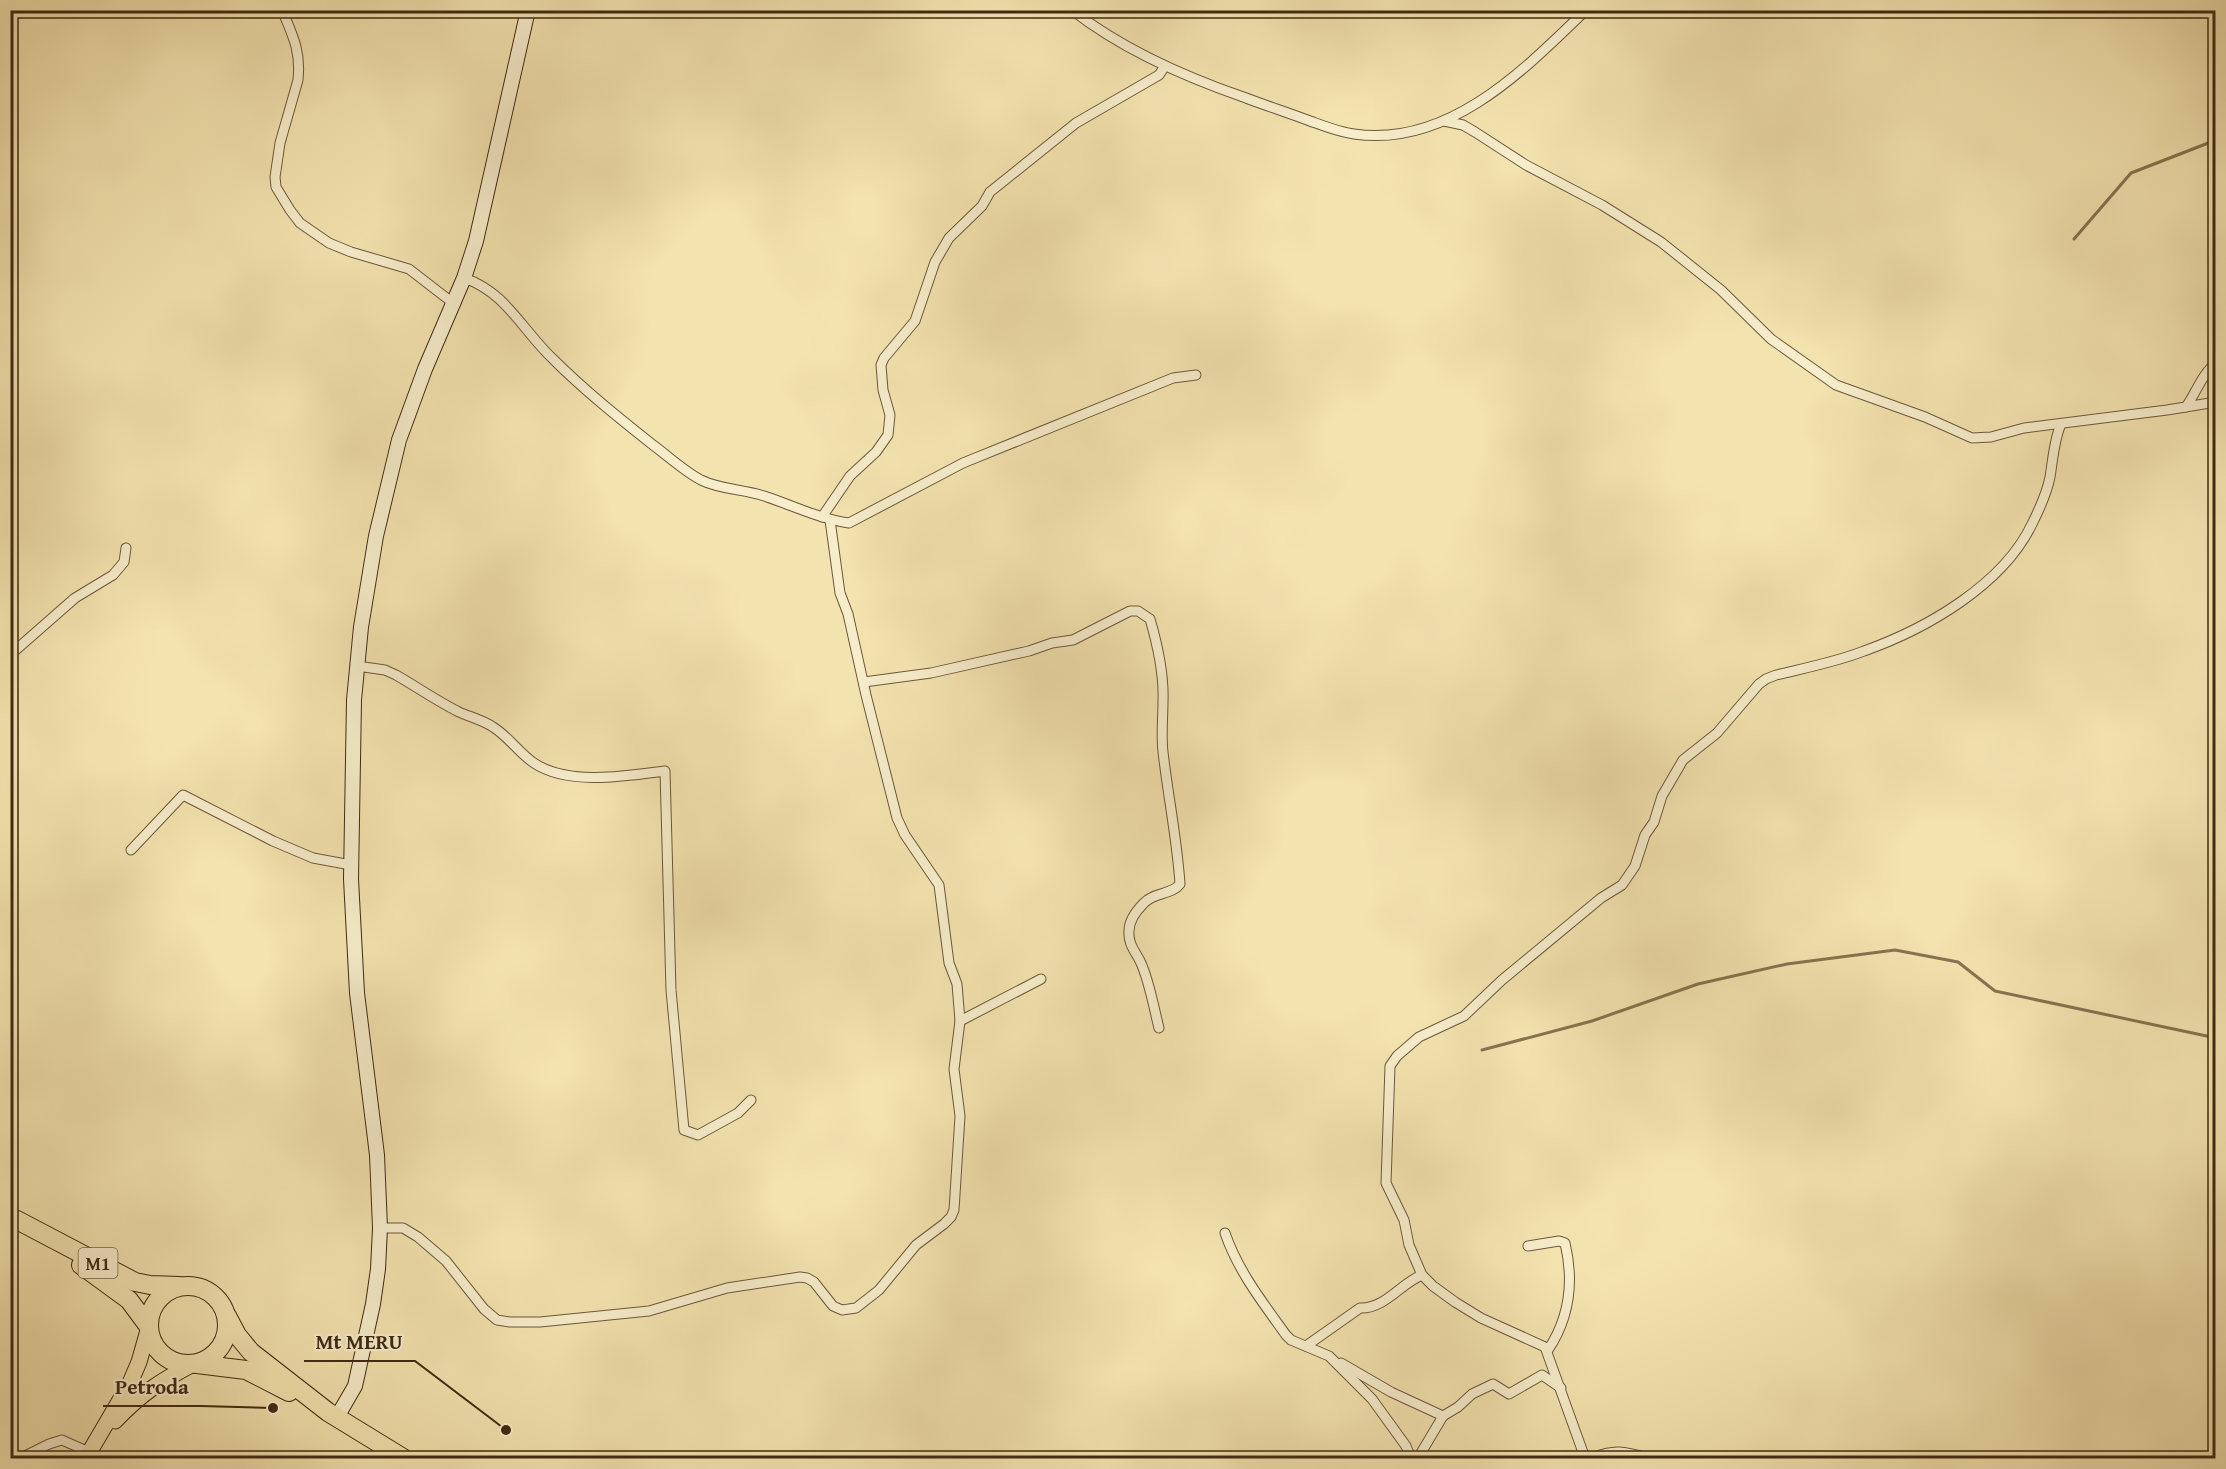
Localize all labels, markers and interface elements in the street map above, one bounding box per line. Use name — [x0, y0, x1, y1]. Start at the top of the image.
road number: M1 — [78, 1248, 118, 1278]
callout: Mt MERU — [304, 1322, 415, 1361]
text: Mt MERU — [315, 1326, 403, 1357]
callout: Petroda — [103, 1367, 201, 1406]
text: Petroda — [115, 1371, 189, 1402]

